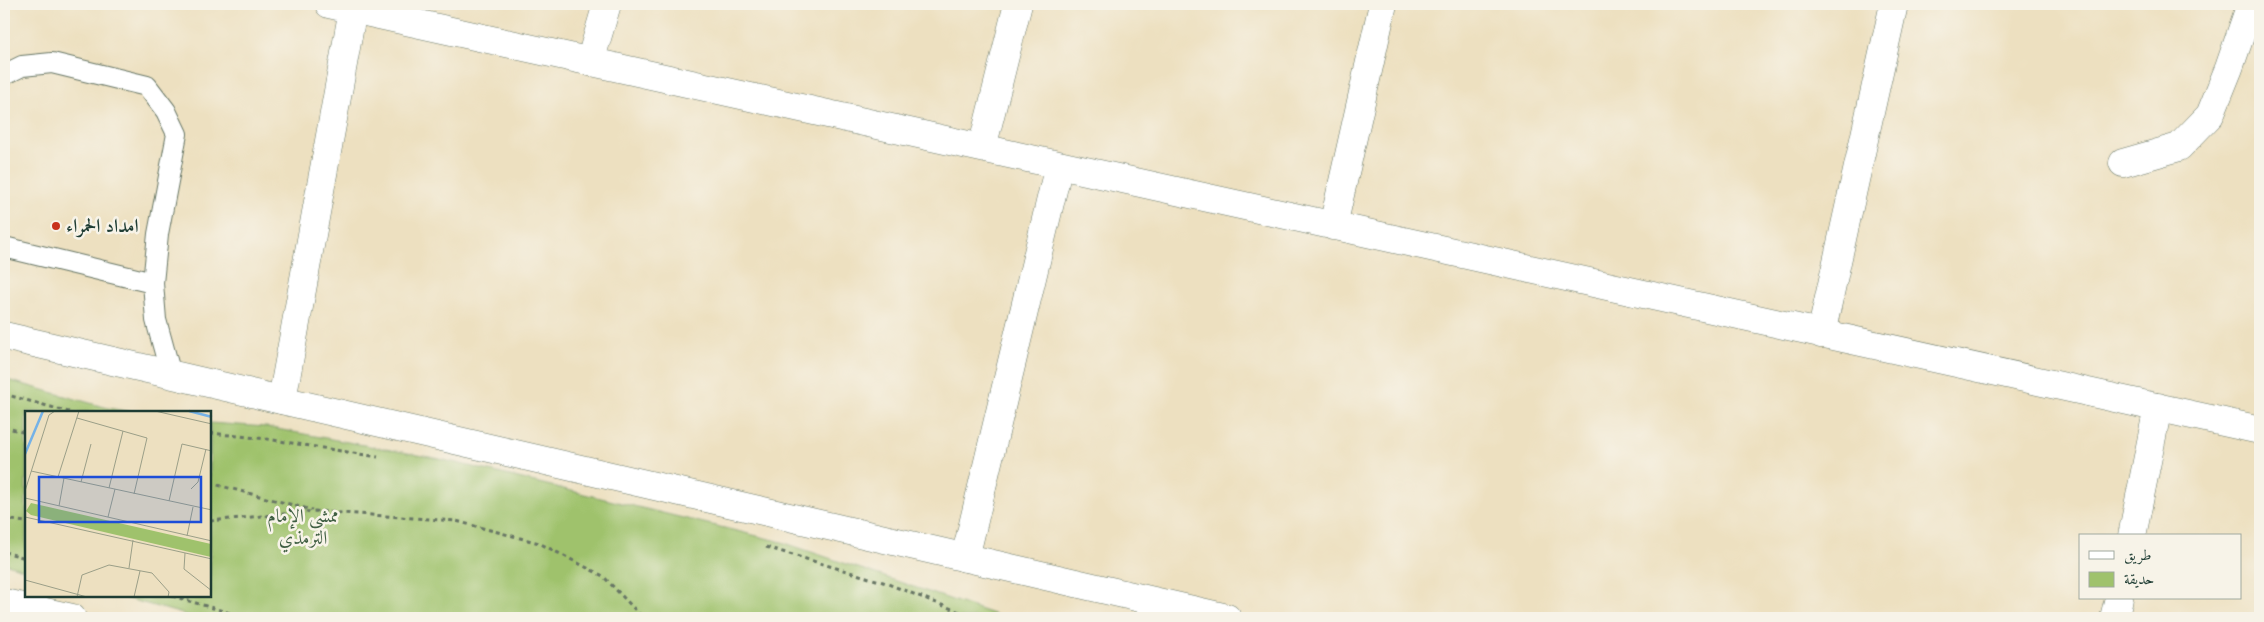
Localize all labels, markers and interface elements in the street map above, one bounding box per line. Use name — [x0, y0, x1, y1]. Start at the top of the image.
place label: امداد الحمراء — [66, 213, 139, 239]
marker: امداد الحمراء — [50, 220, 62, 232]
inset map — [25, 411, 211, 597]
park label: ممشى الإمام الترمذي — [267, 503, 339, 553]
legend — [2079, 534, 2242, 600]
text: طريق — [2124, 545, 2151, 565]
text: حديقة — [2124, 569, 2154, 589]

